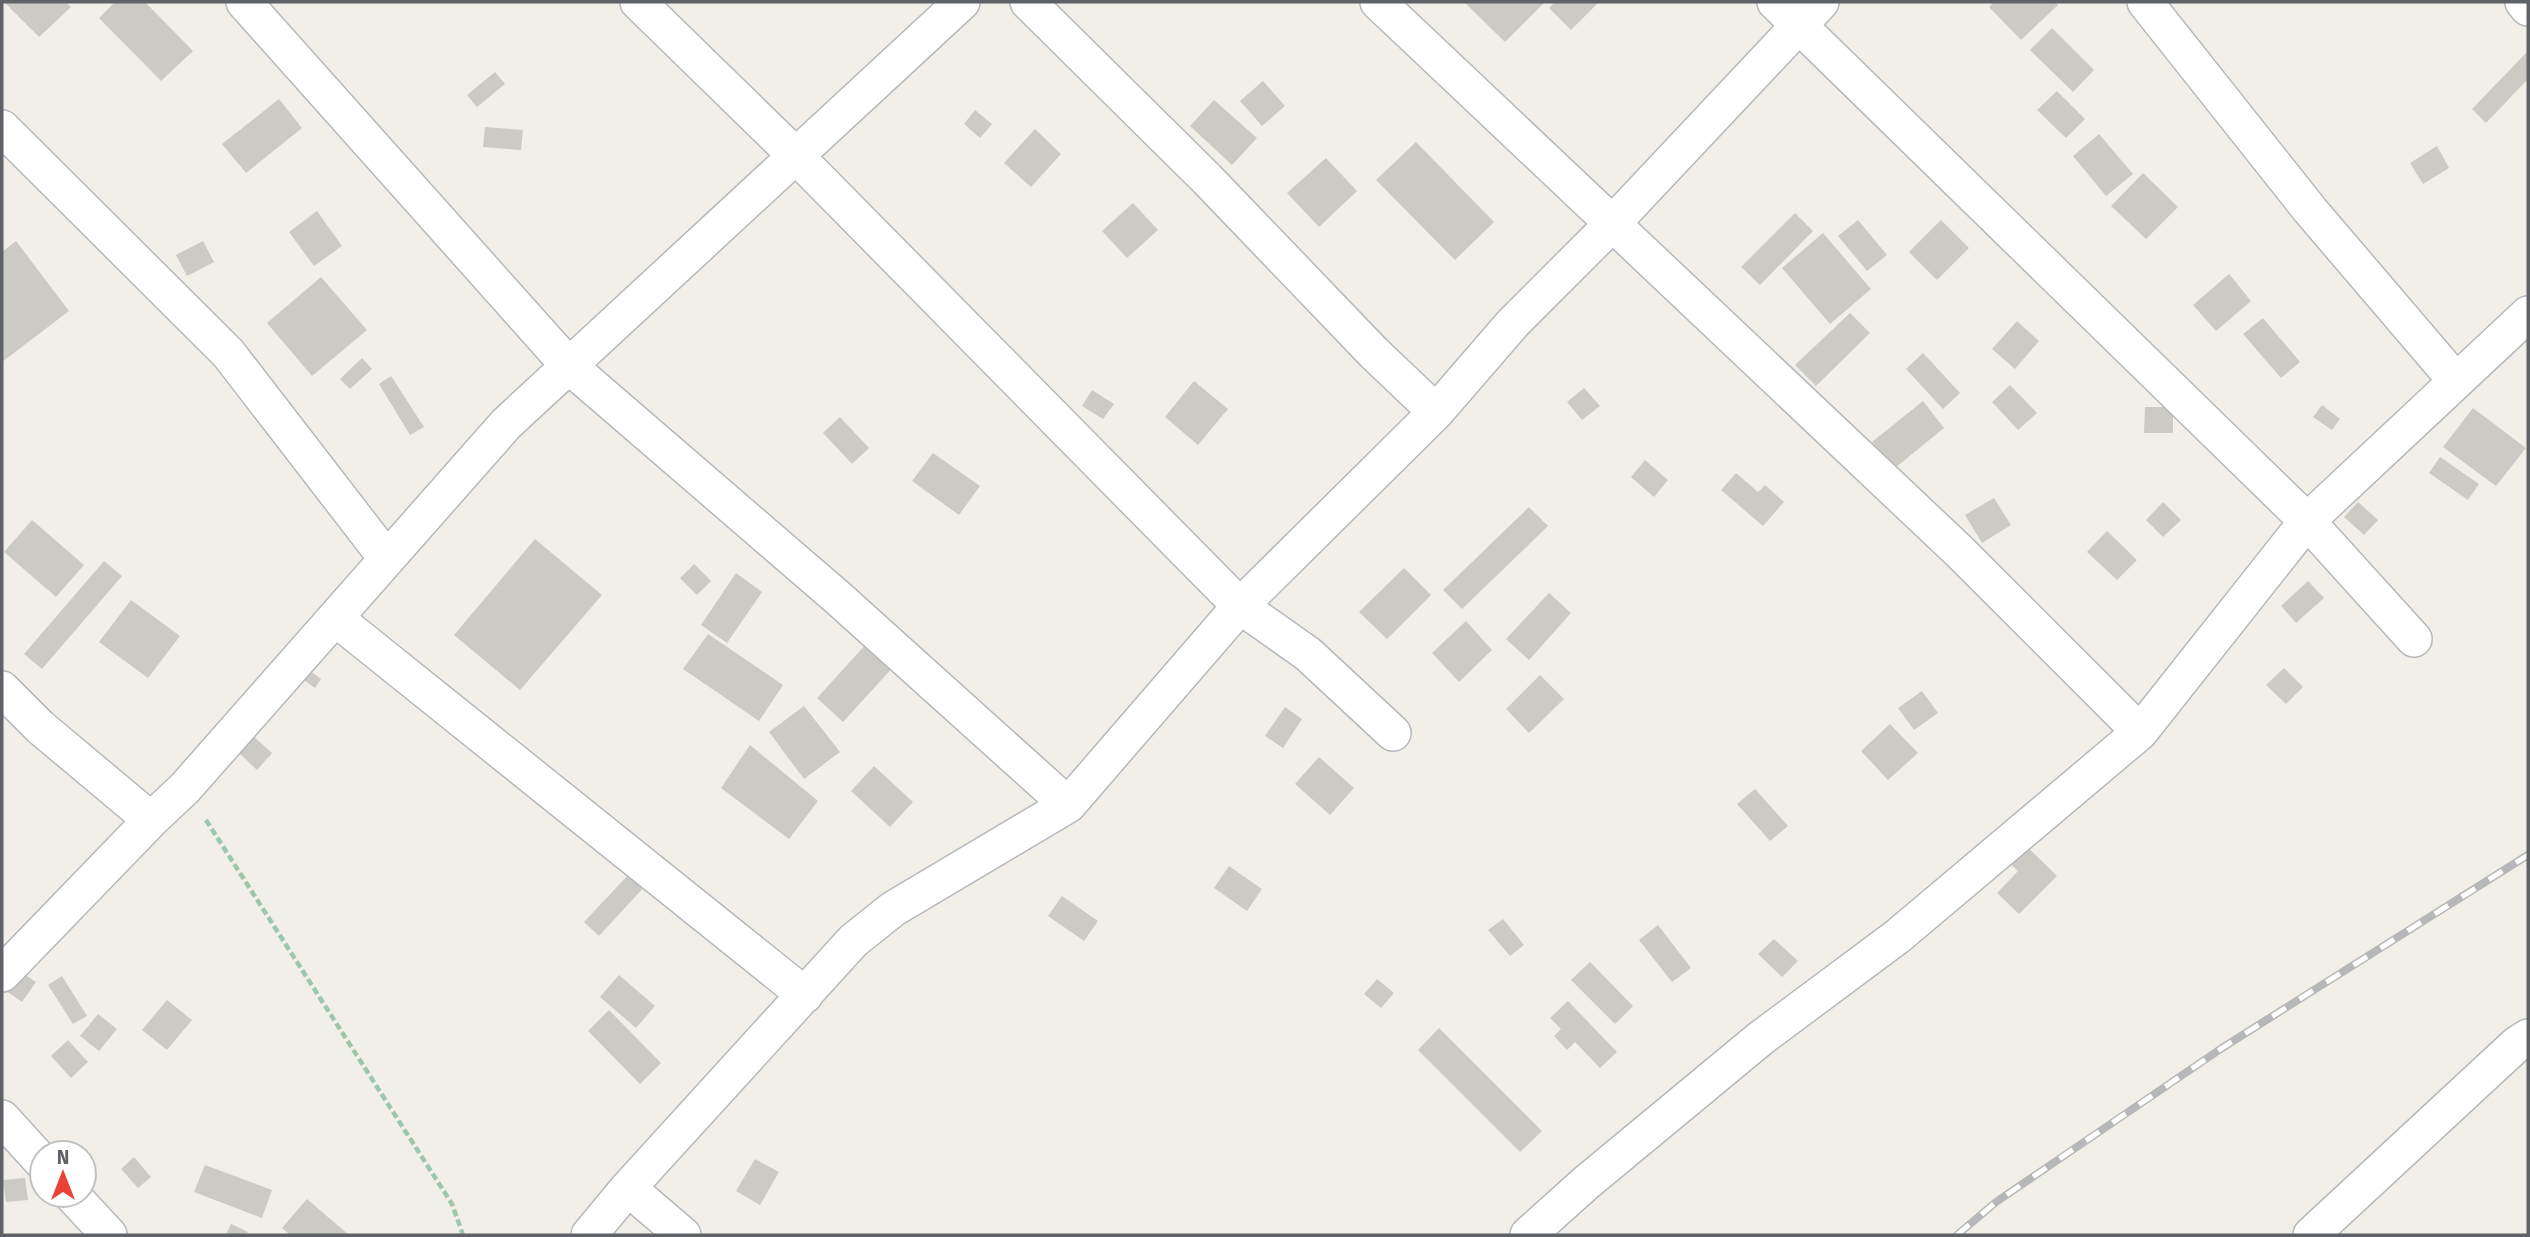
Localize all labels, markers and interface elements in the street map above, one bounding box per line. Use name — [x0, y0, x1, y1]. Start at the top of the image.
north arrow — [28, 1139, 98, 1209]
text: N — [57, 1146, 69, 1169]

